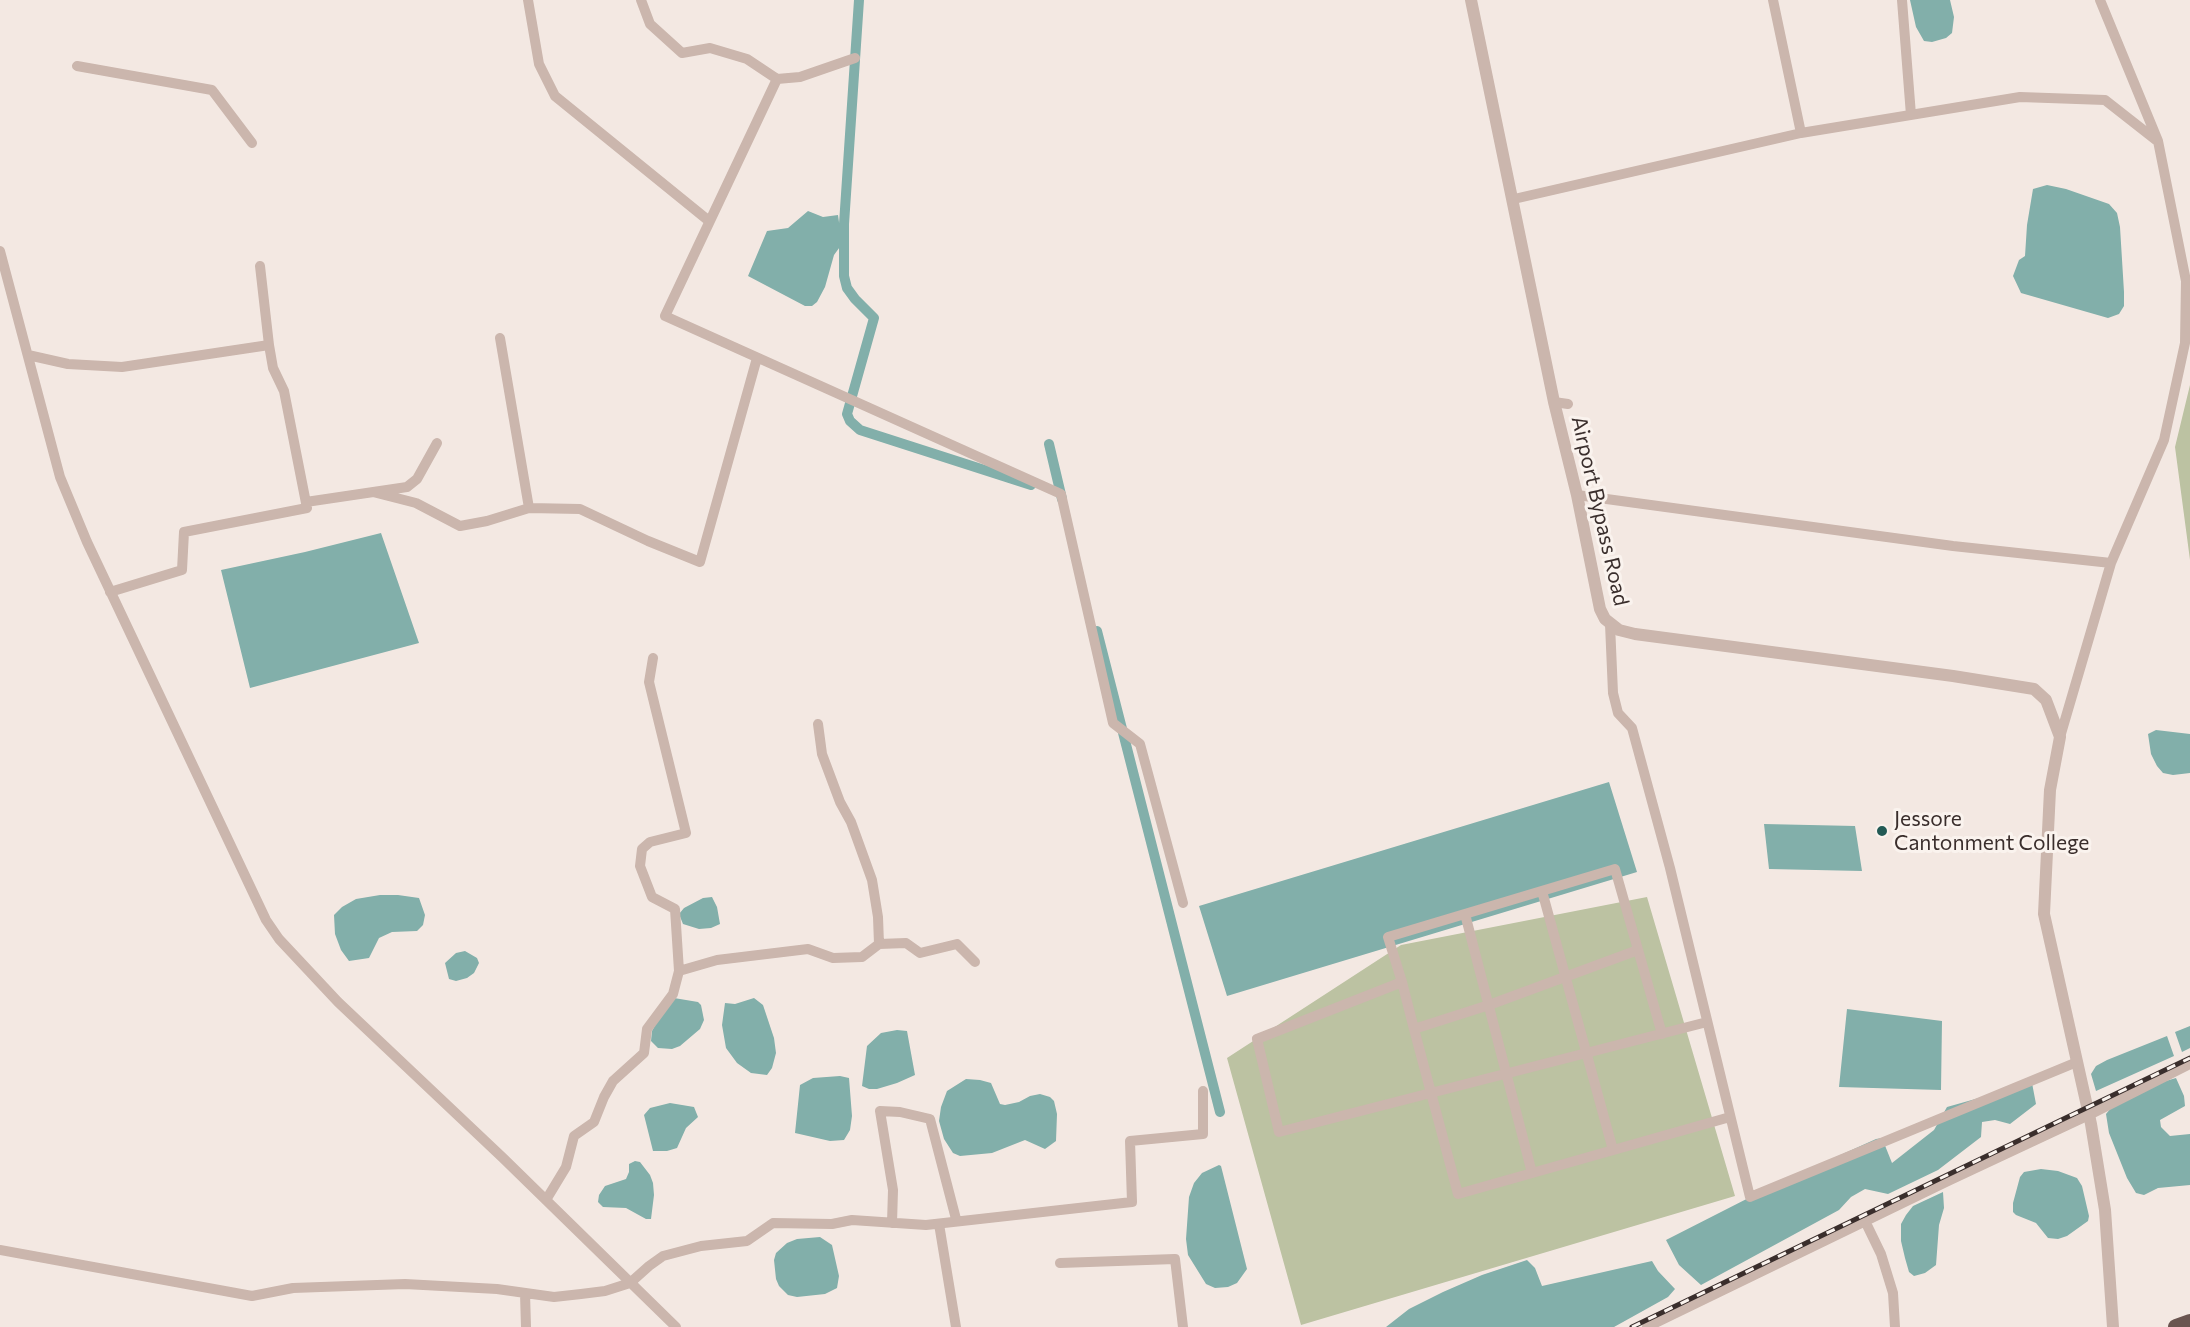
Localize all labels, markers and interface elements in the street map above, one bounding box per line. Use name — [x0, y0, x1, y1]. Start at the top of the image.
street label: Airport Bypass Road — [1566, 414, 1634, 608]
place label: Jessore Cantonment College — [1894, 806, 2089, 856]
marker: Jessore Cantonment College — [1875, 824, 1889, 838]

